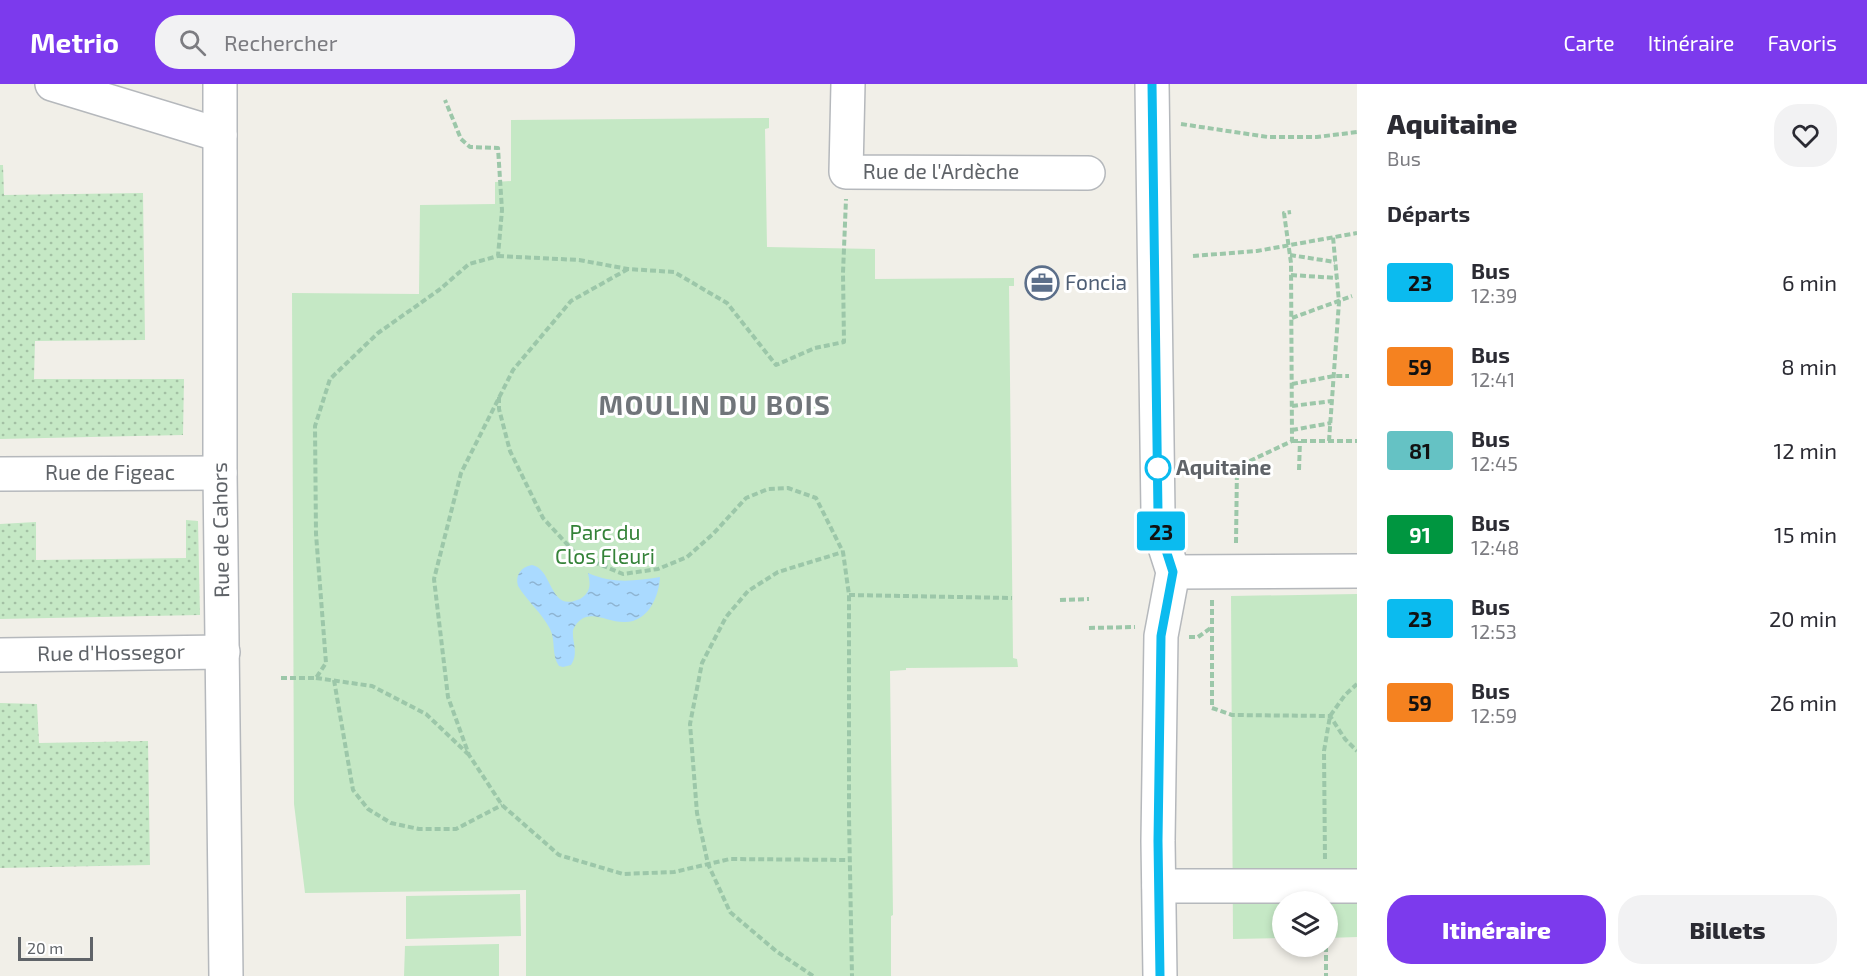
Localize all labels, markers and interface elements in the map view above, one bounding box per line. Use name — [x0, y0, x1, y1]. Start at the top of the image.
search box — [155, 15, 575, 69]
text: Metrio — [30, 25, 119, 59]
icon: search — [176, 26, 209, 59]
text: Rechercher — [224, 29, 337, 55]
text: Carte — [1563, 30, 1615, 55]
text: Itinéraire — [1648, 30, 1734, 55]
text: Favoris — [1767, 30, 1837, 55]
button: heart — [1774, 104, 1837, 167]
text: Aquitaine — [1387, 106, 1517, 140]
text: Bus — [1387, 146, 1421, 170]
street label: Rue de l'Ardèche — [863, 158, 1019, 183]
text: Départs — [1387, 200, 1470, 226]
text: Bus — [1471, 257, 1510, 283]
office icon: Foncia — [1024, 265, 1060, 301]
place label: Foncia — [1065, 269, 1127, 294]
text: 6 min — [1782, 269, 1837, 295]
text: 23 — [1408, 270, 1432, 295]
text: 12:39 — [1471, 283, 1517, 307]
text: Bus — [1471, 341, 1510, 367]
text: 8 min — [1781, 353, 1837, 379]
text: 59 — [1408, 354, 1432, 379]
text: 12:41 — [1471, 367, 1515, 391]
district label: MOULIN DU BOIS — [599, 388, 831, 420]
text: Bus — [1471, 425, 1510, 451]
text: 12 min — [1773, 437, 1837, 463]
text: 81 — [1409, 438, 1431, 463]
text: 12:45 — [1471, 451, 1518, 475]
place label: Aquitaine — [1176, 454, 1271, 479]
marker: Aquitaine — [1145, 455, 1171, 481]
street label: Rue de Figeac — [45, 459, 175, 484]
street label: Rue de Cahors — [206, 462, 233, 598]
text: Bus — [1471, 509, 1510, 535]
line badge: 23 — [1134, 512, 1188, 550]
park label: Parc du Clos Fleuri — [555, 519, 655, 568]
text: 23 — [1149, 519, 1173, 544]
text: 15 min — [1774, 521, 1837, 547]
text: 91 — [1409, 522, 1431, 547]
text: 12:48 — [1471, 535, 1519, 559]
text: Bus — [1471, 593, 1510, 619]
text: 20 min — [1769, 605, 1837, 631]
text: 23 — [1408, 606, 1432, 631]
text: 12:53 — [1471, 619, 1517, 643]
street label: Rue d'Hossegor — [37, 638, 186, 665]
text: Bus — [1471, 677, 1510, 703]
text: 26 min — [1770, 689, 1837, 715]
text: 59 — [1408, 690, 1432, 715]
text: 12:59 — [1471, 703, 1517, 727]
map controls — [1272, 891, 1338, 957]
button: layers — [1272, 891, 1338, 957]
button: Itinéraire — [1387, 895, 1606, 964]
button: Billets — [1618, 895, 1837, 964]
scale bar — [18, 934, 93, 962]
text: 20 m — [27, 938, 63, 957]

